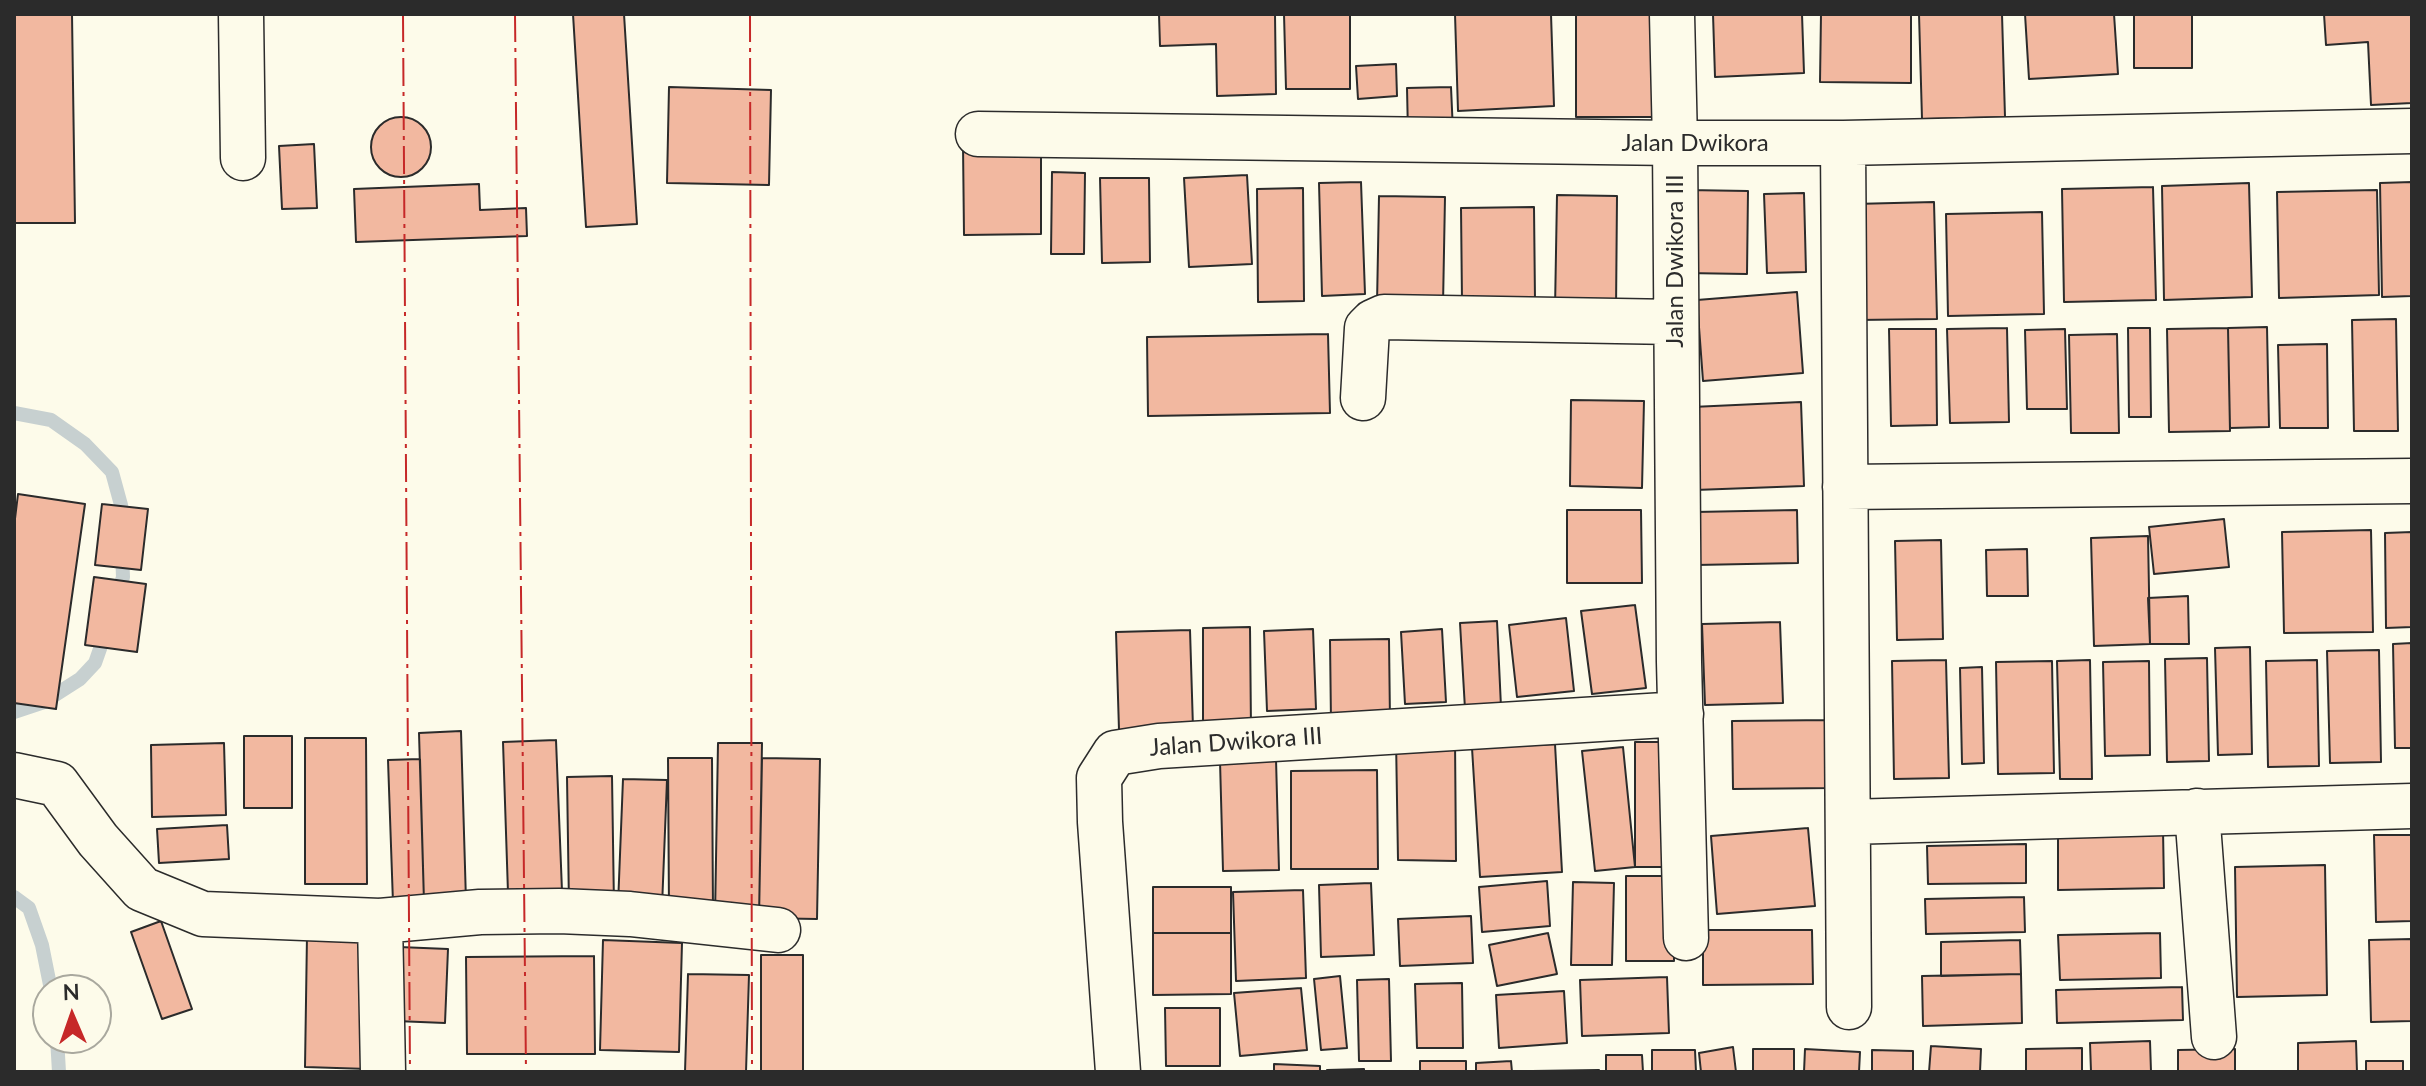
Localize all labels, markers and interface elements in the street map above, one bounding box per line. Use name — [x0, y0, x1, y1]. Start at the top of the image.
street label: Jalan Dwikora — [1621, 129, 1769, 157]
street label: Jalan Dwikora III — [1661, 174, 1689, 348]
street label: Jalan Dwikora III — [1148, 722, 1324, 762]
north arrow — [32, 974, 112, 1054]
text: N — [62, 978, 80, 1005]

